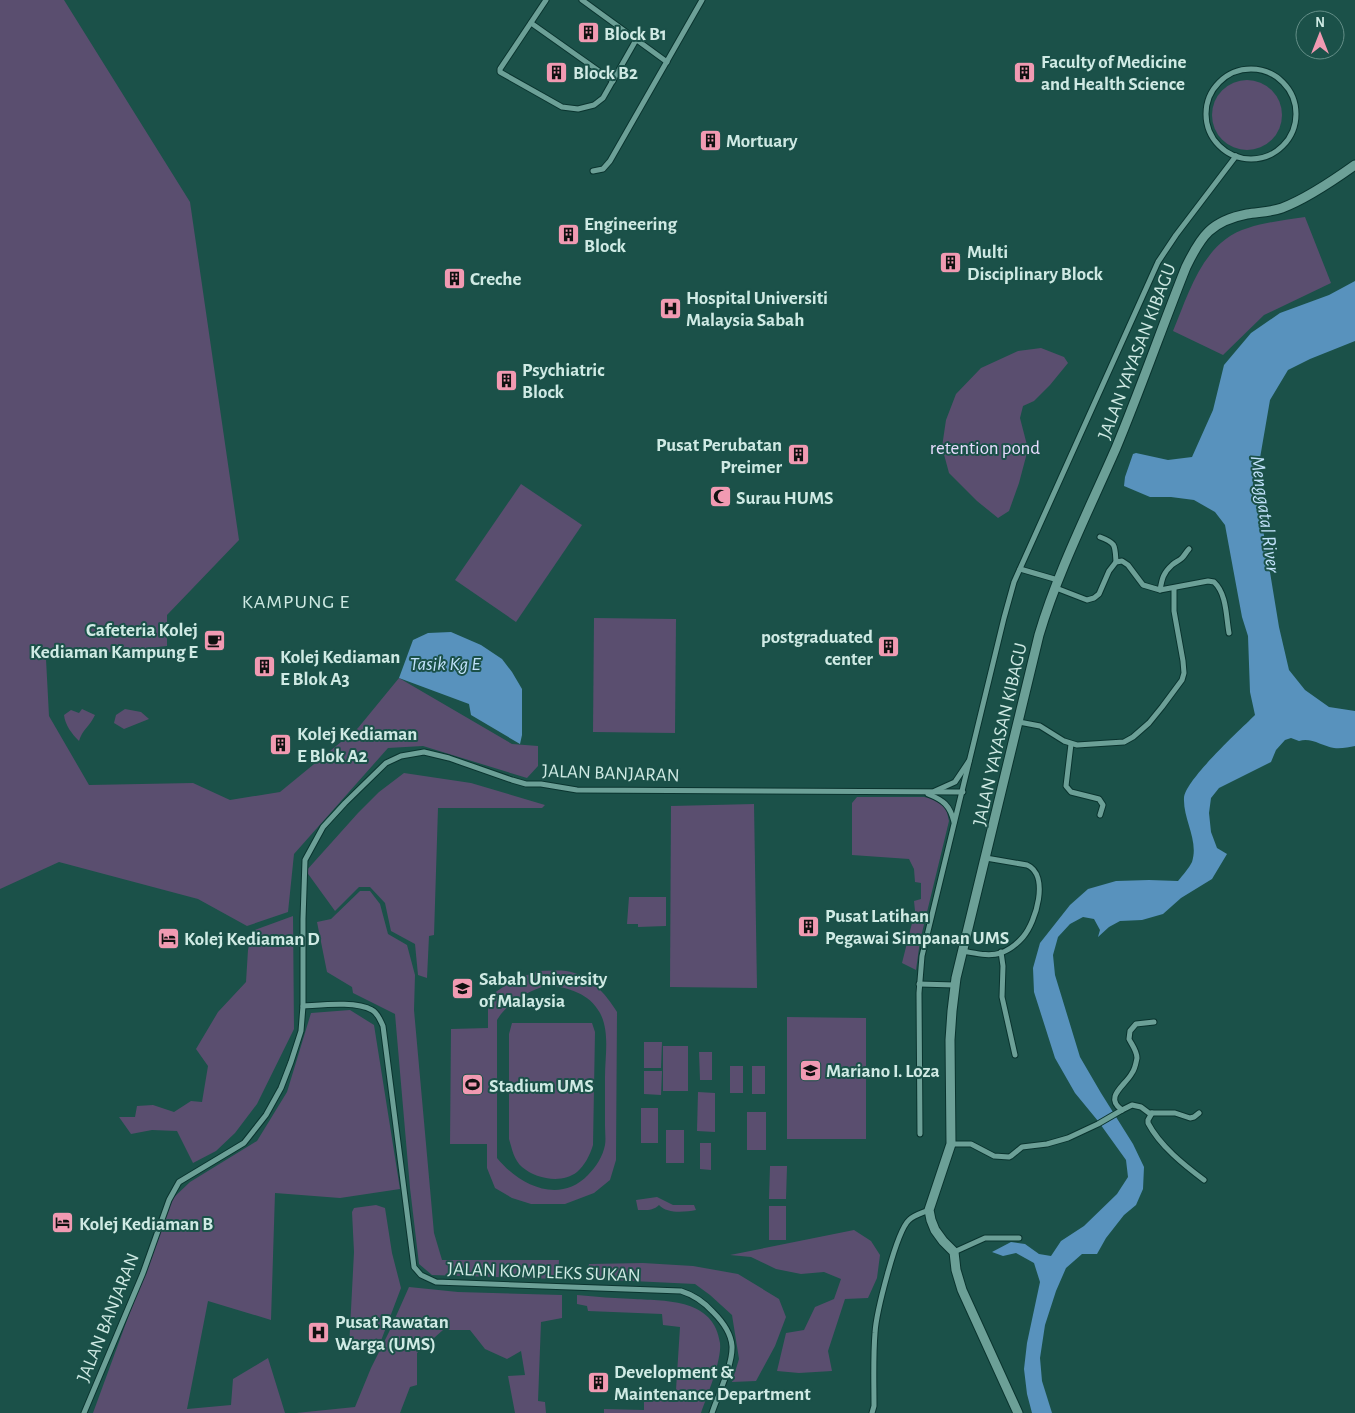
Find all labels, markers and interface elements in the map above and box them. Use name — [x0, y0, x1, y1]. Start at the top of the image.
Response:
north arrow — [1295, 10, 1345, 60]
text: N — [1315, 16, 1325, 30]
building icon: Block B1 — [576, 21, 600, 45]
place label: Block B1 — [604, 25, 667, 44]
place label: Faculty of Medicine and Health Science — [1041, 53, 1187, 94]
building icon: Block B2 — [545, 60, 569, 84]
building icon: Faculty of Medicine and Health Science — [1013, 60, 1037, 84]
place label: Block B2 — [573, 64, 638, 83]
building icon: Mortuary — [698, 128, 722, 152]
place label: Mortuary — [726, 132, 798, 151]
place label: Engineering Block — [584, 215, 678, 256]
building icon: Engineering Block — [556, 222, 580, 246]
place label: Multi Disciplinary Block — [967, 243, 1103, 284]
building icon: Multi Disciplinary Block — [939, 250, 963, 274]
street label: JALAN YAYASAN KIBAGU — [1095, 261, 1180, 442]
building icon: Creche — [442, 266, 466, 290]
place label: Creche — [470, 270, 521, 289]
place label: Hospital Universiti Malaysia Sabah — [686, 289, 828, 330]
hospital icon: Hospital Universiti Malaysia Sabah — [658, 296, 682, 320]
place label: Psychiatric Block — [522, 361, 605, 402]
building icon: Psychiatric Block — [494, 368, 518, 392]
place label: Pusat Perubatan Preimer — [656, 436, 782, 477]
park label: retention pond — [930, 439, 1040, 458]
building icon: Pusat Perubatan Preimer — [786, 443, 810, 467]
water label: Menggatal River — [1247, 454, 1283, 574]
mosque icon: Surau HUMS — [708, 485, 732, 509]
place label: Surau HUMS — [736, 489, 834, 508]
district label: KAMPUNG E — [242, 592, 350, 612]
place label: Cafeteria Kolej Kediaman Kampung E — [30, 621, 198, 662]
cafe icon: Cafeteria Kolej Kediaman Kampung E — [202, 628, 226, 652]
place label: postgraduated center — [761, 628, 873, 669]
building icon: postgraduated center — [877, 635, 901, 659]
street label: JALAN YAYASAN KIBAGU — [970, 641, 1031, 828]
place label: Kolej Kediaman E Blok A3 — [280, 648, 400, 689]
water label: Tasik Kg E — [409, 654, 481, 674]
building icon: Kolej Kediaman E Blok A3 — [252, 655, 276, 679]
place label: Kolej Kediaman E Blok A2 — [297, 725, 417, 766]
building icon: Kolej Kediaman E Blok A2 — [269, 732, 293, 756]
street label: JALAN BANJARAN — [542, 762, 680, 785]
place label: Pusat Latihan Pegawai Simpanan UMS — [825, 907, 1009, 948]
building icon: Pusat Latihan Pegawai Simpanan UMS — [797, 914, 821, 938]
hotel icon: Kolej Kediaman D — [156, 926, 180, 950]
place label: Kolej Kediaman D — [184, 930, 320, 949]
place label: Sabah University of Malaysia — [479, 970, 608, 1011]
school or university icon: Sabah University of Malaysia — [451, 977, 475, 1001]
school or university icon: Mariano I. Loza — [798, 1058, 822, 1082]
place label: Mariano I. Loza — [826, 1062, 940, 1081]
sports icon: Stadium UMS — [461, 1073, 485, 1097]
place label: Stadium UMS — [489, 1077, 594, 1096]
hotel icon: Kolej Kediaman B — [51, 1211, 75, 1235]
place label: Kolej Kediaman B — [79, 1215, 213, 1234]
street label: JALAN BANJARAN — [74, 1250, 143, 1385]
street label: JALAN KOMPLEKS SUKAN — [447, 1260, 641, 1285]
place label: Pusat Rawatan Warga (UMS) — [335, 1313, 449, 1354]
hospital icon: Pusat Rawatan Warga (UMS) — [307, 1320, 331, 1344]
place label: Development & Maintenance Department — [614, 1363, 811, 1404]
building icon: Development & Maintenance Department — [586, 1370, 610, 1394]

